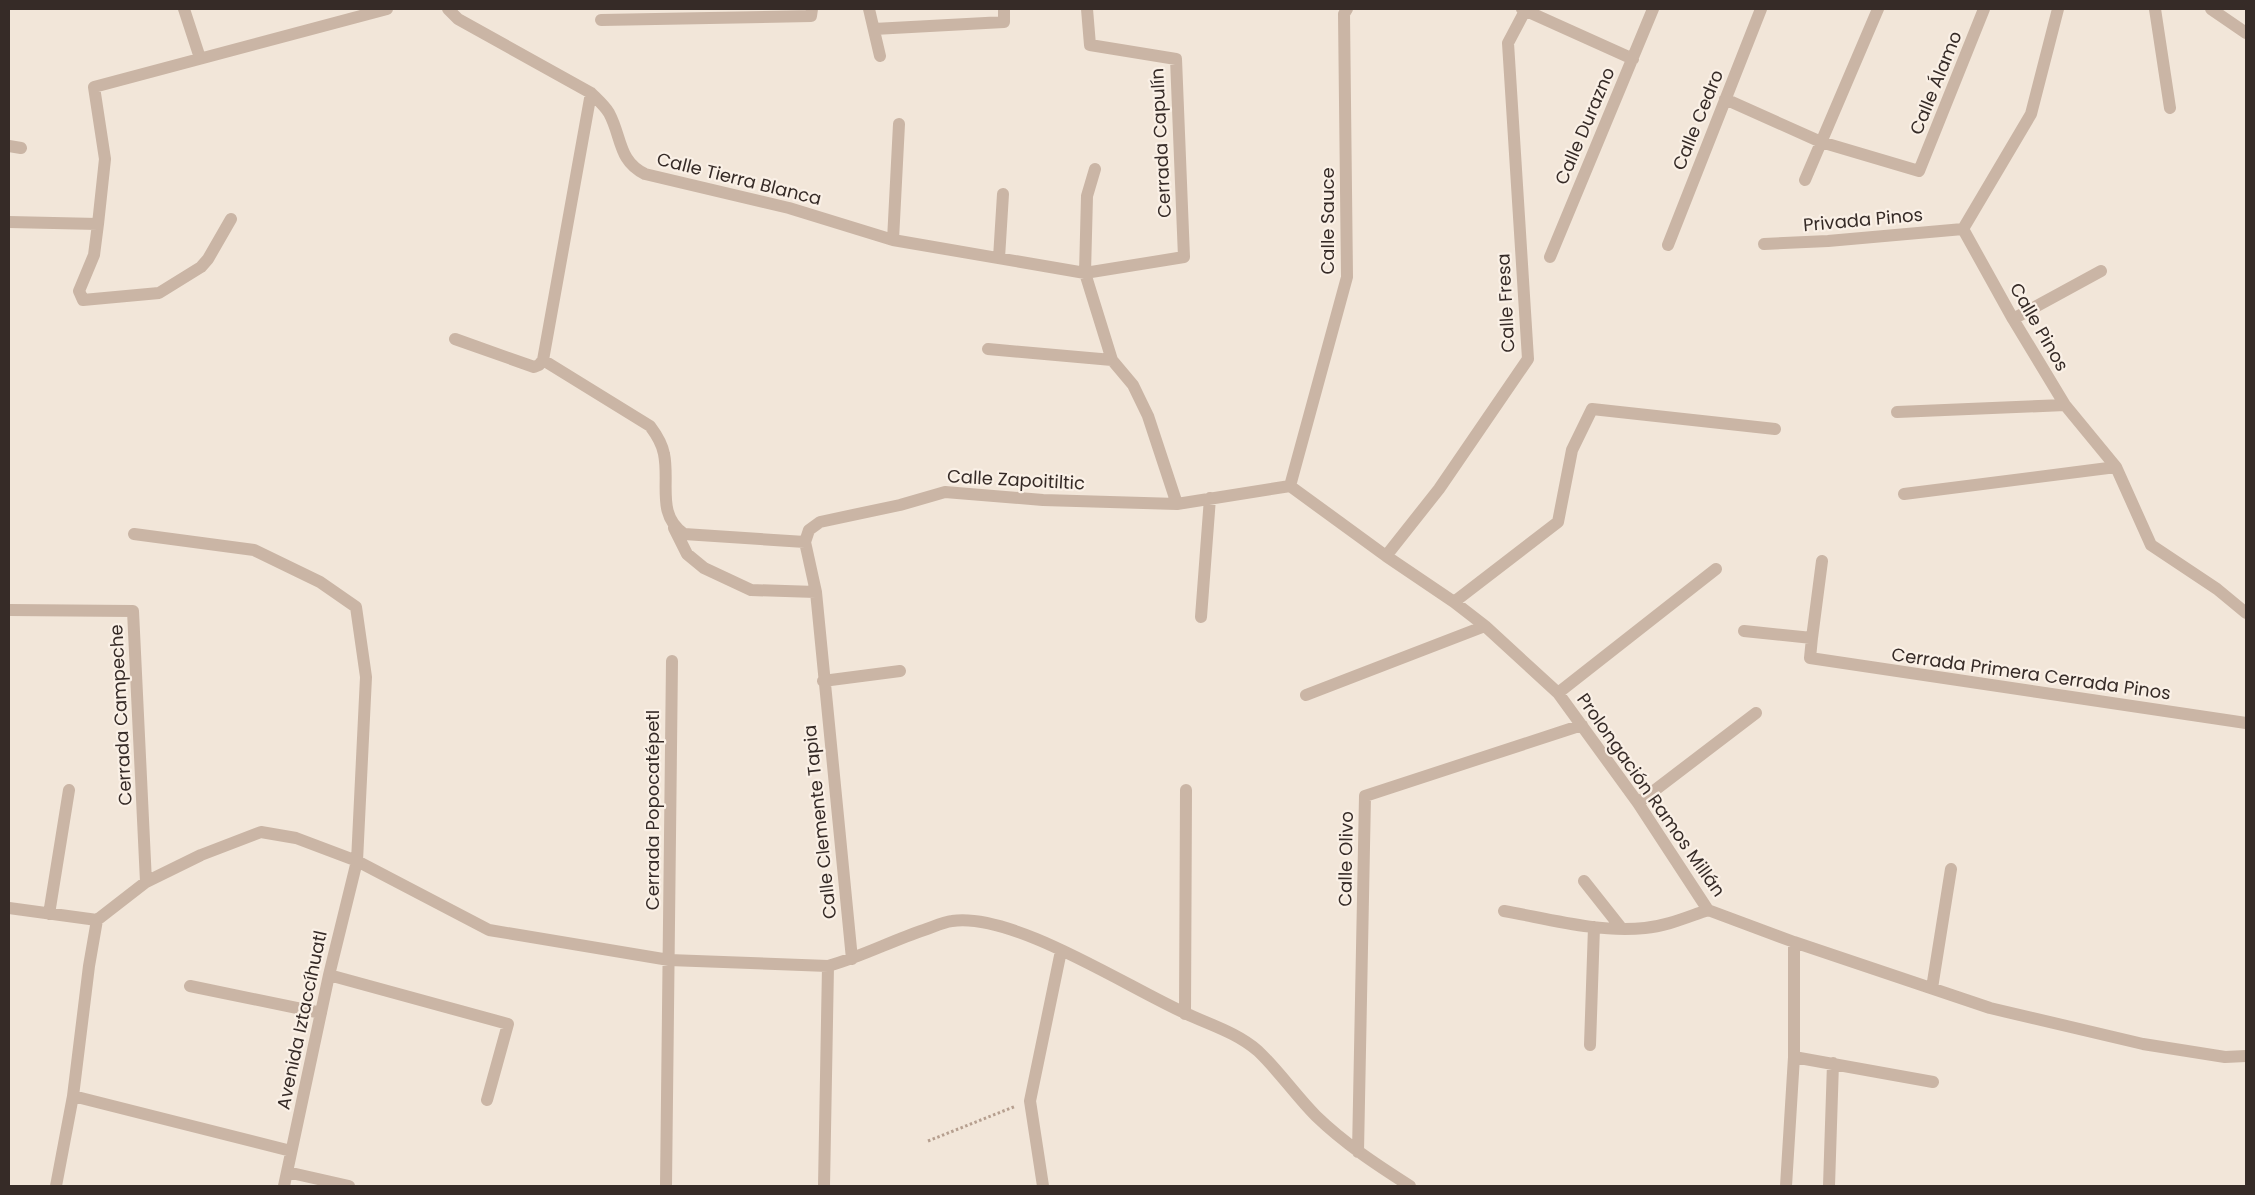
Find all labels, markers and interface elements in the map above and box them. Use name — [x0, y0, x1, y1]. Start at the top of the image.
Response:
street label: Calle Álamo — [1903, 27, 1968, 138]
street label: Calle Durazno — [1549, 63, 1621, 188]
street label: Calle Cedro — [1666, 66, 1729, 174]
street label: Cerrada Capulín — [1144, 68, 1177, 219]
street label: Calle Tierra Blanca — [654, 146, 824, 211]
street label: Calle Sauce — [1315, 167, 1340, 275]
street label: Privada Pinos — [1802, 202, 1924, 237]
street label: Calle Fresa — [1490, 253, 1521, 353]
street label: Calle Pinos — [2004, 278, 2075, 376]
street label: Calle Zapoitiltic — [946, 463, 1086, 496]
street label: Cerrada Campeche — [103, 624, 138, 806]
street label: Cerrada Primera Cerrada Pinos — [1890, 642, 2172, 705]
street label: Prolongación Ramos Millán — [1571, 688, 1731, 902]
street label: Cerrada Popocatépetl — [640, 710, 665, 910]
street label: Calle Clemente Tapia — [797, 724, 842, 920]
street label: Calle Olivo — [1332, 811, 1359, 907]
street label: Avenida Iztaccíhuatl — [270, 928, 333, 1112]

